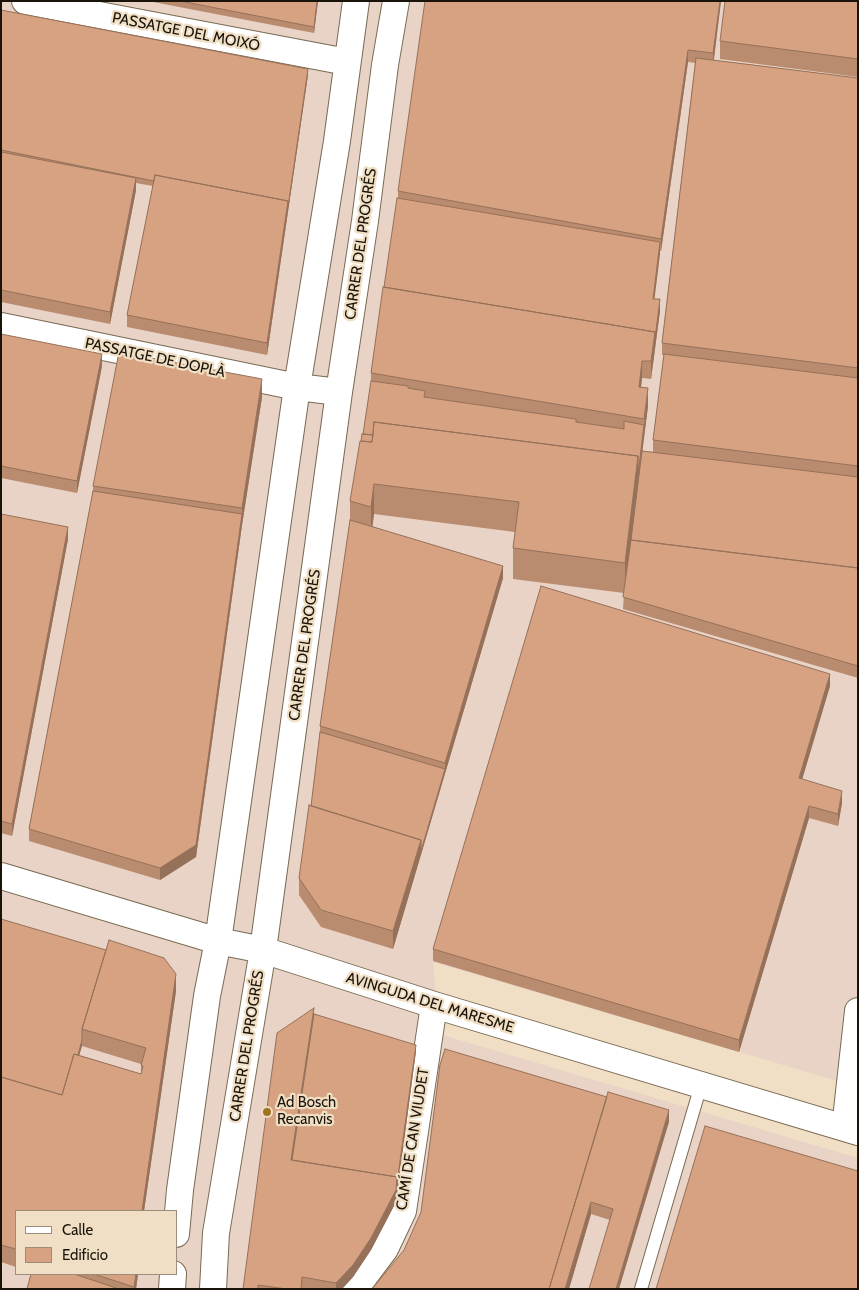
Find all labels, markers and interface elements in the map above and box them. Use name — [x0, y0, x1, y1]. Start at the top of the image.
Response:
street label: PASSATGE DEL MOIXÓ — [111, 9, 261, 55]
street label: CARRER DEL PROGRÉS — [341, 167, 381, 321]
street label: PASSATGE DE DOPLÀ — [83, 334, 227, 382]
street label: CARRER DEL PROGRÉS — [285, 568, 325, 722]
street label: CARRER DEL PROGRÉS — [226, 969, 268, 1123]
street label: AVINGUDA DEL MARESME — [344, 969, 516, 1037]
street label: CAMÍ DE CAN VIUDET — [393, 1067, 433, 1211]
place label: Ad Bosch Recanvis — [277, 1094, 336, 1129]
marker: Ad Bosch Recanvis — [261, 1106, 273, 1118]
legend — [15, 1210, 178, 1275]
text: Calle — [62, 1221, 93, 1239]
text: Edificio — [62, 1246, 108, 1264]

